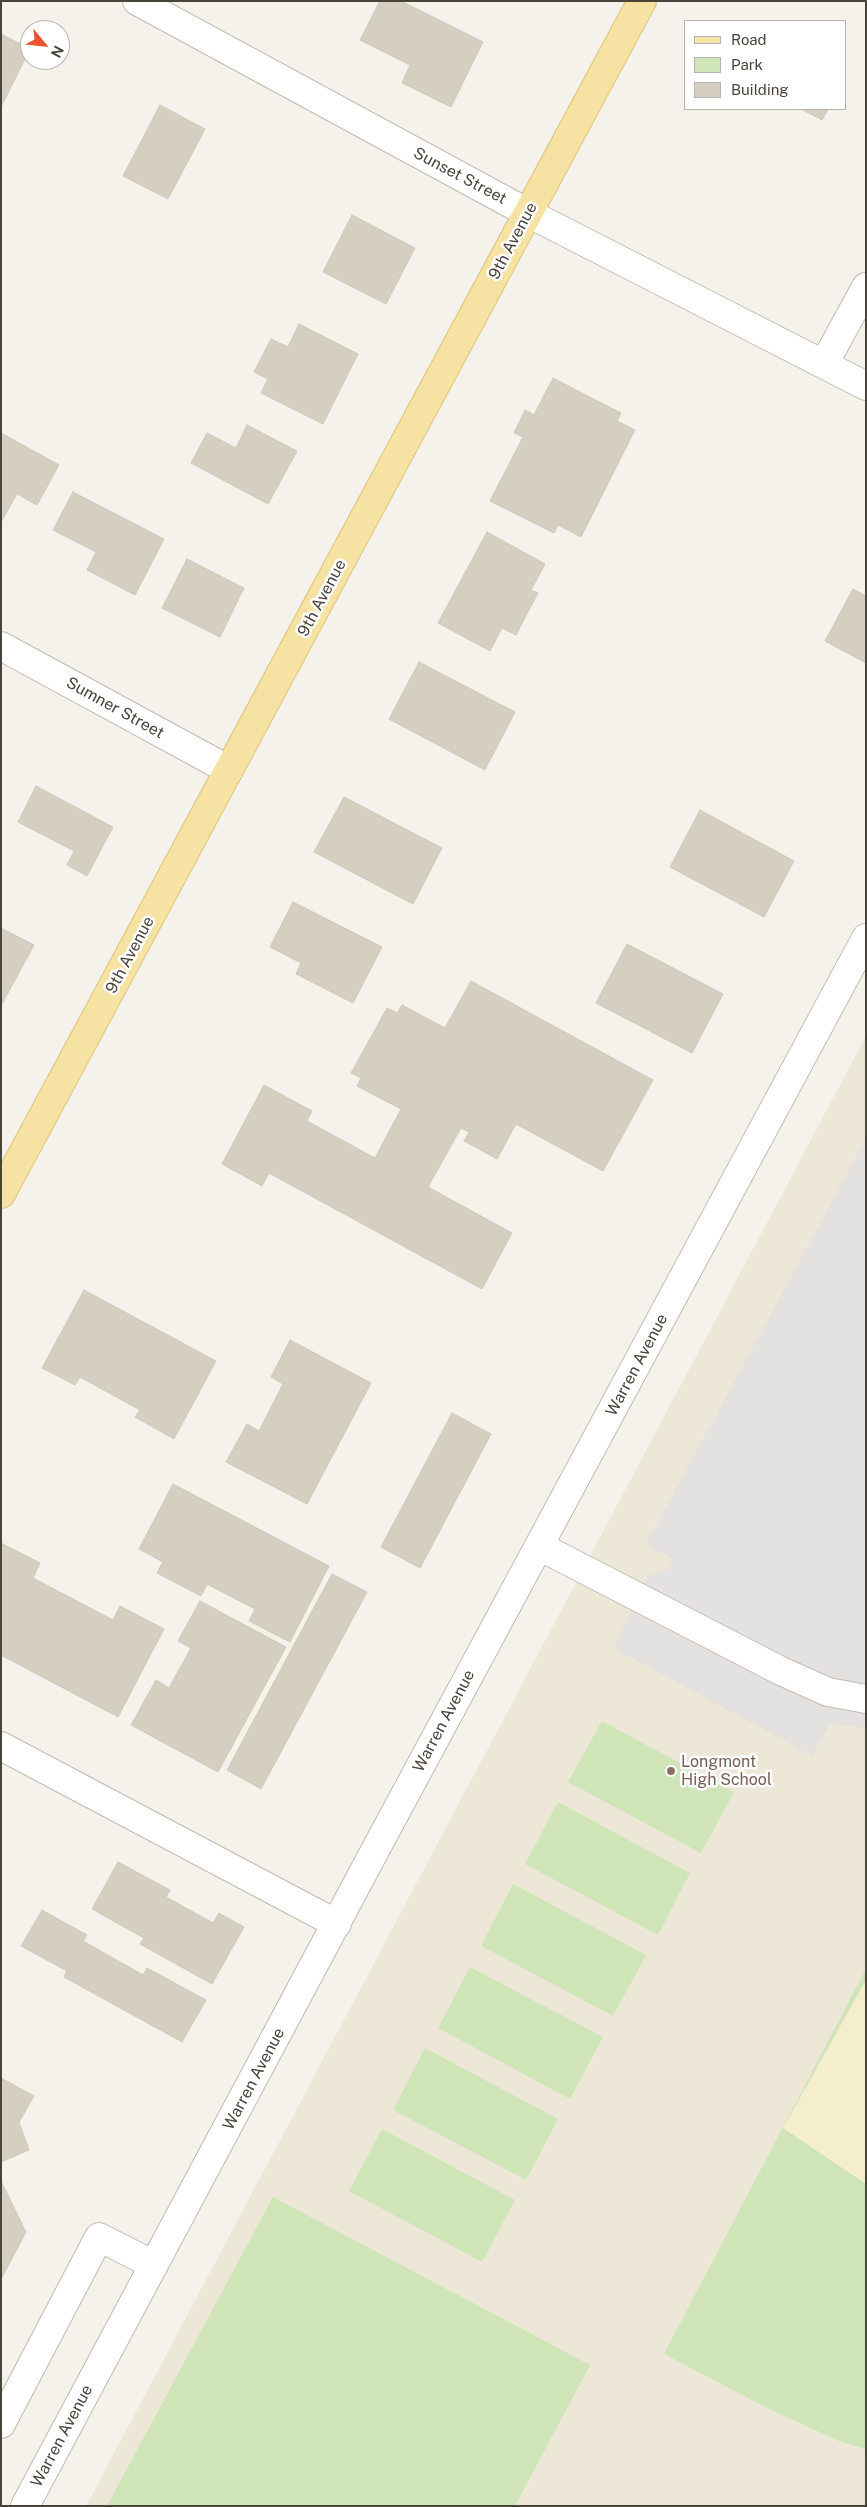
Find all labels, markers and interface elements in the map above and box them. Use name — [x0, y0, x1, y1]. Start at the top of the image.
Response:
north arrow — [20, 20, 70, 70]
legend — [684, 20, 847, 110]
text: Road — [731, 31, 767, 48]
text: N — [48, 43, 67, 60]
text: Park — [731, 56, 763, 73]
text: Building — [731, 81, 789, 98]
street label: Sunset Street — [410, 143, 510, 209]
street label: 9th Avenue — [485, 199, 541, 283]
street label: 9th Avenue — [294, 556, 350, 640]
street label: Sumner Street — [63, 673, 167, 743]
street label: 9th Avenue — [102, 913, 158, 997]
street label: Warren Avenue — [602, 1311, 672, 1419]
street label: Warren Avenue — [409, 1667, 479, 1775]
place label: Longmont High School — [681, 1752, 772, 1790]
marker: Longmont High School — [665, 1765, 677, 1777]
street label: Warren Avenue — [219, 2025, 289, 2133]
street label: Warren Avenue — [27, 2382, 97, 2490]

